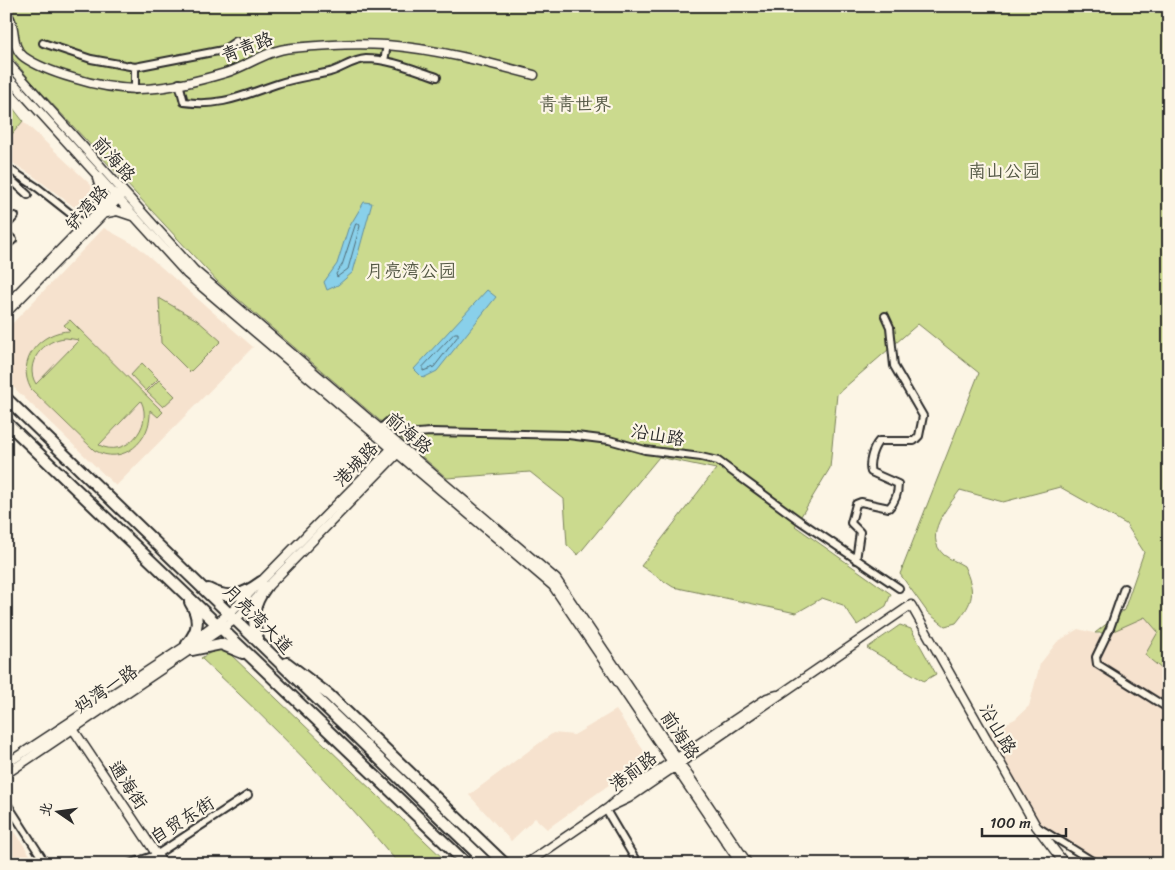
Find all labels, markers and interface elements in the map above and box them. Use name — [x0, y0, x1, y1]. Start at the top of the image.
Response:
street label: 青青路 — [216, 22, 278, 72]
park label: 青青世界 — [539, 88, 611, 120]
street label: 前海路 — [84, 128, 144, 190]
park label: 南山公园 — [968, 155, 1040, 187]
street label: 铲湾路 — [57, 177, 117, 239]
park label: 月亮湾公园 — [366, 255, 456, 287]
street label: 前海路 — [378, 403, 440, 463]
street label: 沿山路 — [629, 415, 687, 455]
street label: 港城路 — [326, 433, 386, 495]
street label: 月亮湾大道 — [215, 576, 301, 662]
street label: 妈湾一路 — [67, 656, 145, 722]
street label: 沿山路 — [971, 698, 1025, 760]
street label: 前海路 — [652, 704, 708, 766]
street label: 港前路 — [602, 742, 664, 800]
street label: 通海街 — [100, 754, 156, 816]
street label: 自贸东街 — [143, 787, 221, 853]
north arrow — [32, 788, 82, 838]
text: 北 — [32, 800, 60, 819]
scale bar — [982, 805, 1066, 837]
text: 100 m — [990, 810, 1031, 836]

